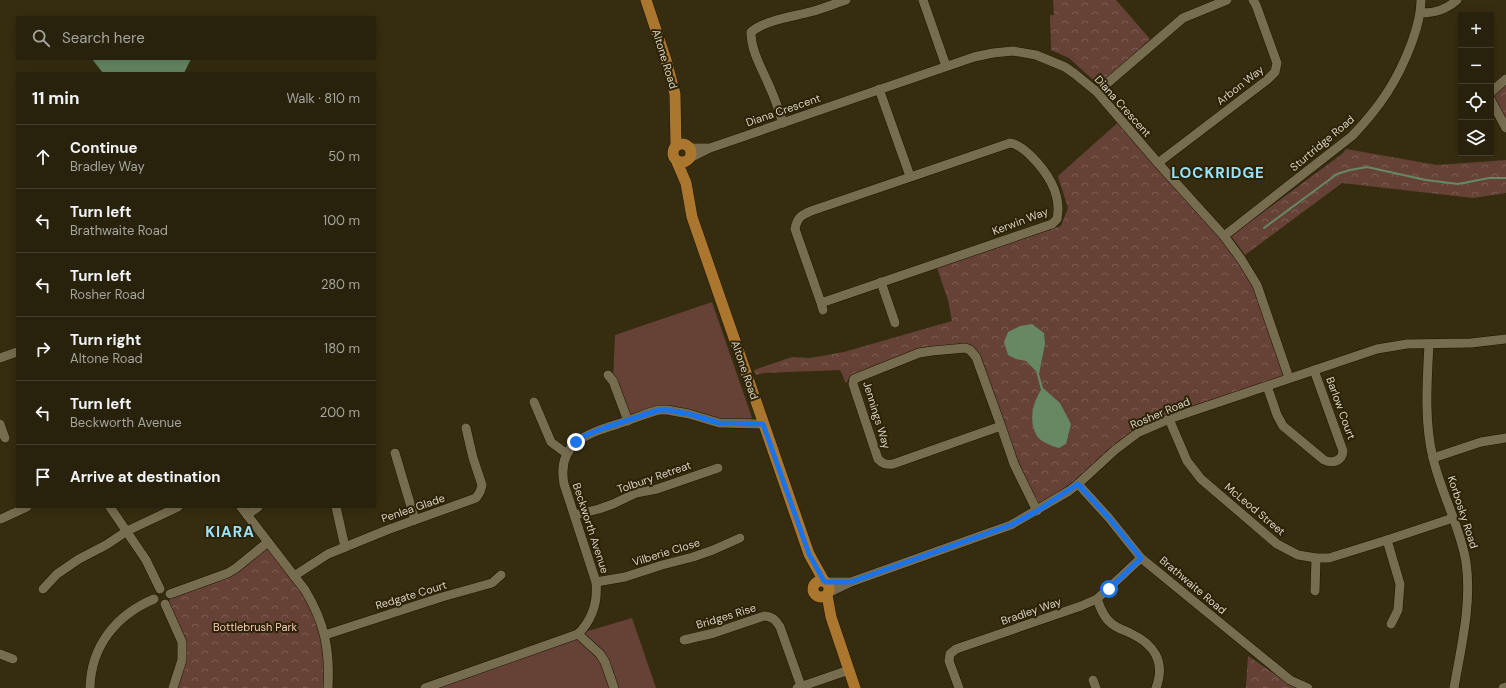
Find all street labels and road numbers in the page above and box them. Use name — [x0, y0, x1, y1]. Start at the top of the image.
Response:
street label: Altone Road — [649, 28, 681, 91]
street label: Arbon Way — [1214, 62, 1266, 108]
street label: Diana Crescent — [1092, 72, 1154, 140]
street label: Diana Crescent — [744, 91, 822, 129]
street label: Sturtridge Road — [1287, 112, 1357, 174]
street label: Kerwin Way — [990, 204, 1050, 238]
street label: Altone Road — [728, 339, 762, 401]
street label: Barlow Court — [1323, 375, 1359, 441]
street label: Jennings Way — [860, 379, 894, 451]
street label: Rosher Road — [1128, 394, 1192, 432]
street label: Tolbury Retreat — [615, 458, 693, 496]
street label: Korbosky Road — [1445, 474, 1481, 550]
street label: McLeod Street — [1222, 480, 1288, 538]
street label: Beckworth Avenue — [570, 481, 612, 575]
street label: Penlea Glade — [379, 491, 447, 525]
street label: Vilberie Close — [630, 535, 702, 569]
street label: Brathwaite Road — [1157, 553, 1229, 617]
street label: Redgate Court — [374, 578, 448, 612]
street label: Bradley Way — [999, 594, 1063, 628]
street label: Bridges Rise — [694, 600, 758, 632]

